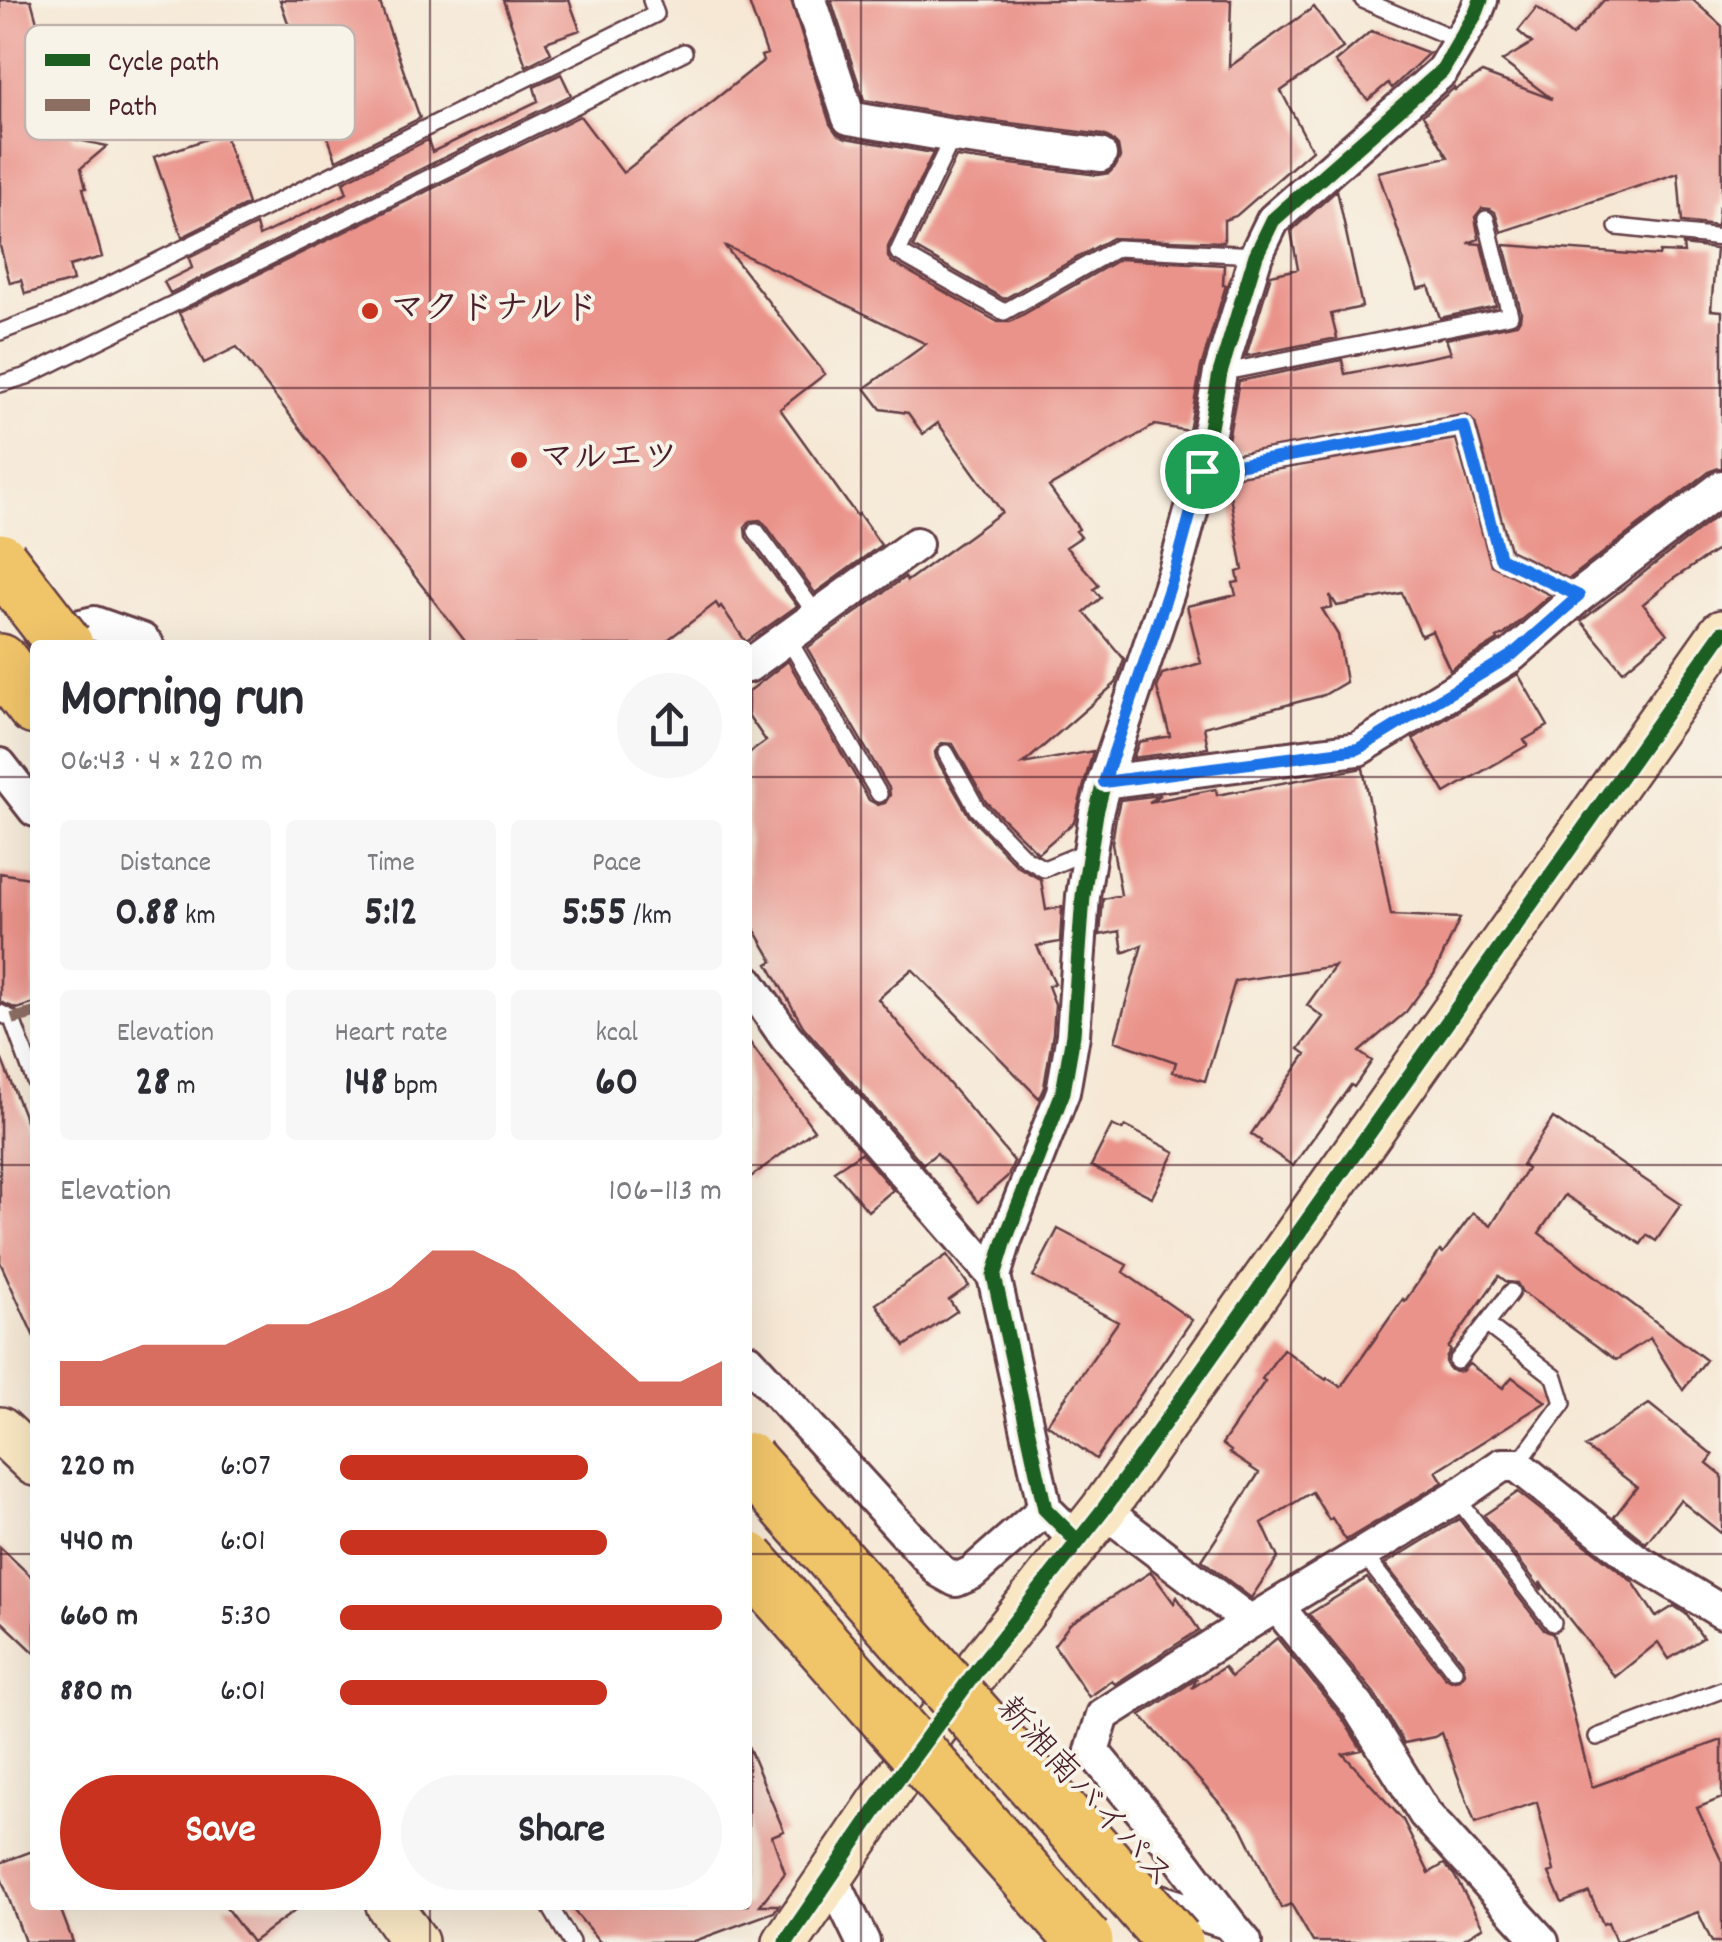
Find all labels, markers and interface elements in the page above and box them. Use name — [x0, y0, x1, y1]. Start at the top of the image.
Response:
legend — [25, 25, 355, 140]
text: Cycle path — [108, 45, 219, 85]
text: Path — [108, 90, 157, 130]
place label: マクドナルド — [390, 286, 599, 336]
marker: マクドナルド — [359, 300, 381, 322]
pin — [1160, 429, 1245, 514]
place label: マルエツ — [539, 435, 678, 485]
icon: arrive — [1175, 444, 1230, 499]
marker: マルエツ — [508, 449, 530, 471]
text: Morning run — [60, 663, 304, 742]
button: share — [617, 673, 722, 778]
text: 06:43 · 4 × 220 m — [60, 740, 263, 786]
text: Distance — [120, 845, 211, 885]
text: Time — [367, 845, 415, 885]
text: Pace — [592, 845, 641, 885]
text: 0.88 — [115, 885, 179, 945]
text: 5:12 — [364, 885, 418, 945]
text: 5:55 — [561, 885, 627, 945]
text: km — [179, 898, 216, 938]
text: /km — [627, 898, 672, 938]
text: Elevation — [117, 1015, 214, 1055]
text: Heart rate — [334, 1015, 448, 1055]
text: kcal — [595, 1015, 638, 1055]
text: 28 — [135, 1055, 170, 1115]
text: 148 — [344, 1055, 387, 1115]
text: 60 — [595, 1055, 638, 1115]
text: m — [170, 1068, 196, 1108]
text: bpm — [387, 1068, 438, 1108]
text: Elevation — [60, 1170, 171, 1216]
text: 106–113 m — [608, 1170, 722, 1216]
text: 220 m — [60, 1445, 135, 1491]
text: 6:07 — [220, 1445, 271, 1491]
text: 440 m — [60, 1520, 133, 1566]
text: 6:01 — [220, 1520, 265, 1566]
text: 660 m — [60, 1595, 138, 1641]
text: 5:30 — [220, 1595, 272, 1641]
text: 880 m — [60, 1670, 132, 1716]
text: 6:01 — [220, 1670, 265, 1716]
street label: 新湘南バイパス — [983, 1686, 1183, 1902]
button: Save — [60, 1775, 381, 1890]
button: Share — [401, 1775, 722, 1890]

